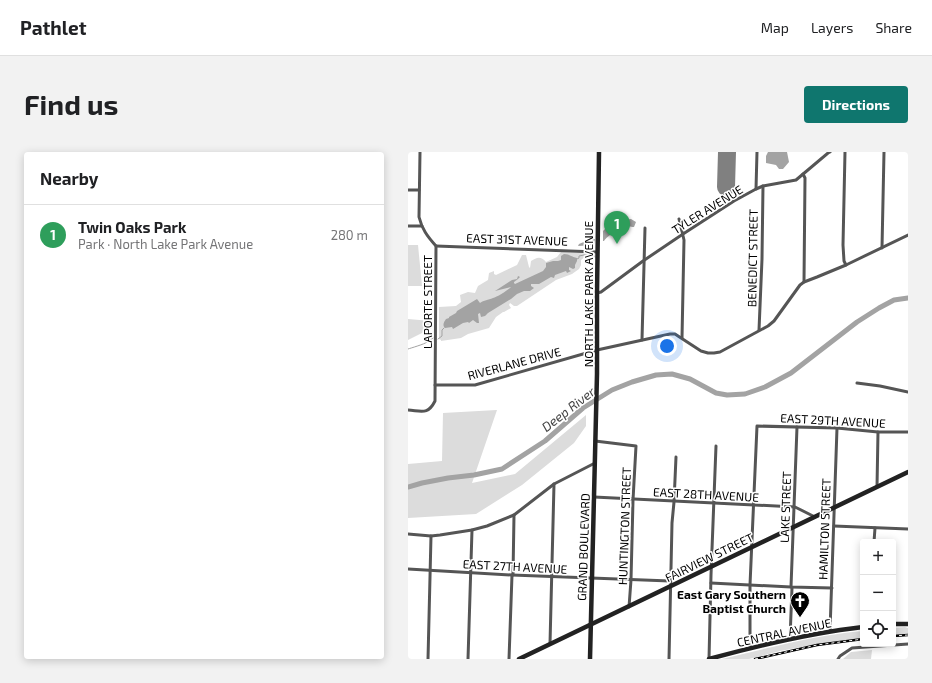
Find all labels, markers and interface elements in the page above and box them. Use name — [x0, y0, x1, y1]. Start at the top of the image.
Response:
text: Pathlet — [20, 16, 86, 39]
text: Map — [761, 19, 789, 36]
text: Layers — [811, 19, 853, 36]
text: Share — [875, 19, 912, 36]
button: Directions — [804, 86, 908, 123]
text: Find us — [24, 87, 118, 121]
text: Nearby — [40, 168, 98, 188]
street label: TYLER AVENUE — [669, 182, 745, 236]
street label: BENEDICT STREET — [744, 209, 760, 307]
pin: 1 — [604, 211, 630, 244]
text: Twin Oaks Park — [78, 218, 186, 236]
street label: NORTH LAKE PARK AVENUE — [581, 220, 595, 367]
text: 1 — [50, 227, 56, 243]
text: 280 m — [331, 227, 368, 243]
street label: EAST 31ST AVENUE — [466, 230, 568, 248]
text: Park · North Lake Park Avenue — [78, 236, 253, 252]
street label: LAPORTE STREET — [420, 255, 434, 349]
your location — [657, 336, 677, 356]
street label: RIVERLANE DRIVE — [466, 344, 562, 382]
water label: Deep River — [538, 383, 598, 435]
street label: EAST 29TH AVENUE — [780, 410, 886, 430]
street label: HUNTINGTON STREET — [615, 467, 633, 585]
street label: LAKE STREET — [777, 471, 793, 543]
street label: HAMILTON STREET — [815, 478, 833, 580]
street label: EAST 28TH AVENUE — [653, 484, 760, 504]
street label: GRAND BOULEVARD — [574, 493, 592, 601]
street label: FAIRVIEW STREET — [663, 530, 755, 584]
map controls — [860, 539, 896, 647]
button: + — [860, 539, 896, 575]
street label: EAST 27TH AVENUE — [462, 556, 568, 576]
button: − — [860, 575, 896, 611]
place label: East Gary Southern Baptist Church — [677, 587, 786, 615]
church icon: East Gary Southern Baptist Church — [789, 590, 811, 618]
button: locate — [860, 611, 896, 647]
street label: CENTRAL AVENUE — [735, 615, 833, 649]

